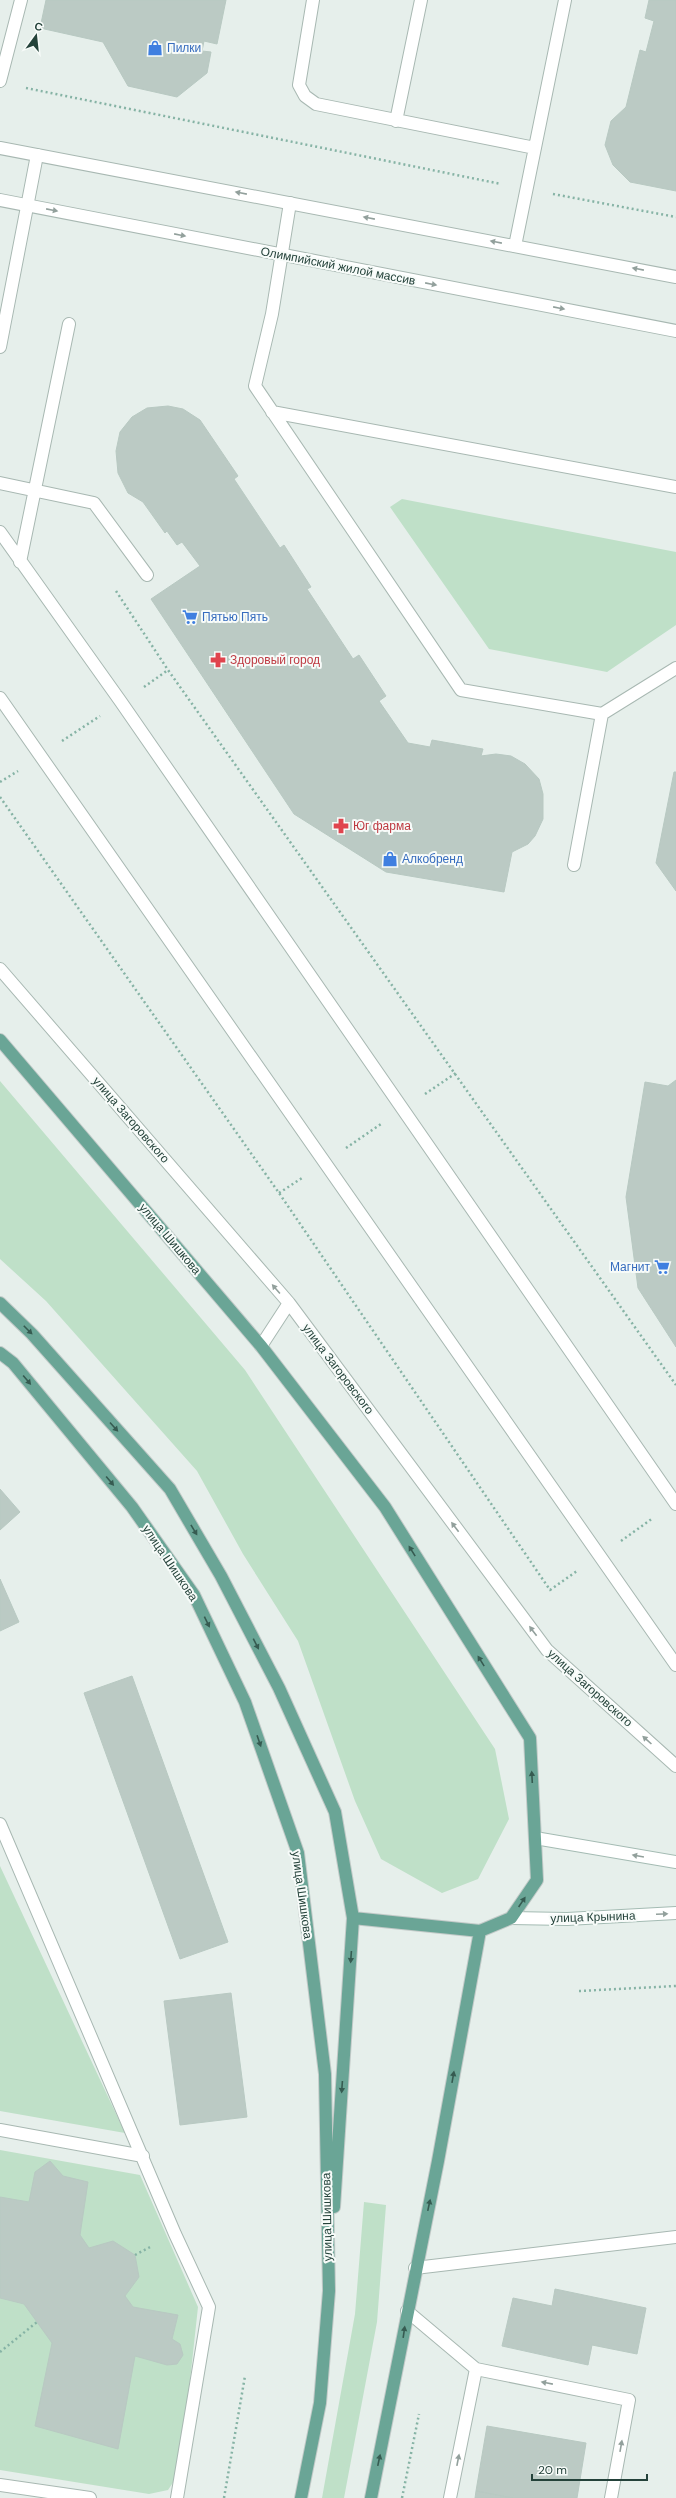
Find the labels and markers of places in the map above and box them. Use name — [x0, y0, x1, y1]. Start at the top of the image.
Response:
shop icon: Пилки — [146, 39, 164, 57]
place label: Пилки — [167, 40, 201, 56]
supermarket icon: Пятью Пять — [181, 608, 199, 626]
place label: Пятью Пять — [202, 609, 268, 625]
pharmacy icon: Здоровый город — [209, 651, 227, 669]
place label: Здоровый город — [230, 652, 320, 668]
pharmacy icon: Юг фарма — [332, 817, 350, 835]
place label: Юг фарма — [353, 818, 411, 834]
shop icon: Алкобренд — [381, 850, 399, 868]
place label: Алкобренд — [402, 851, 463, 867]
supermarket icon: Магнит — [653, 1258, 671, 1276]
place label: Магнит — [610, 1259, 650, 1275]

